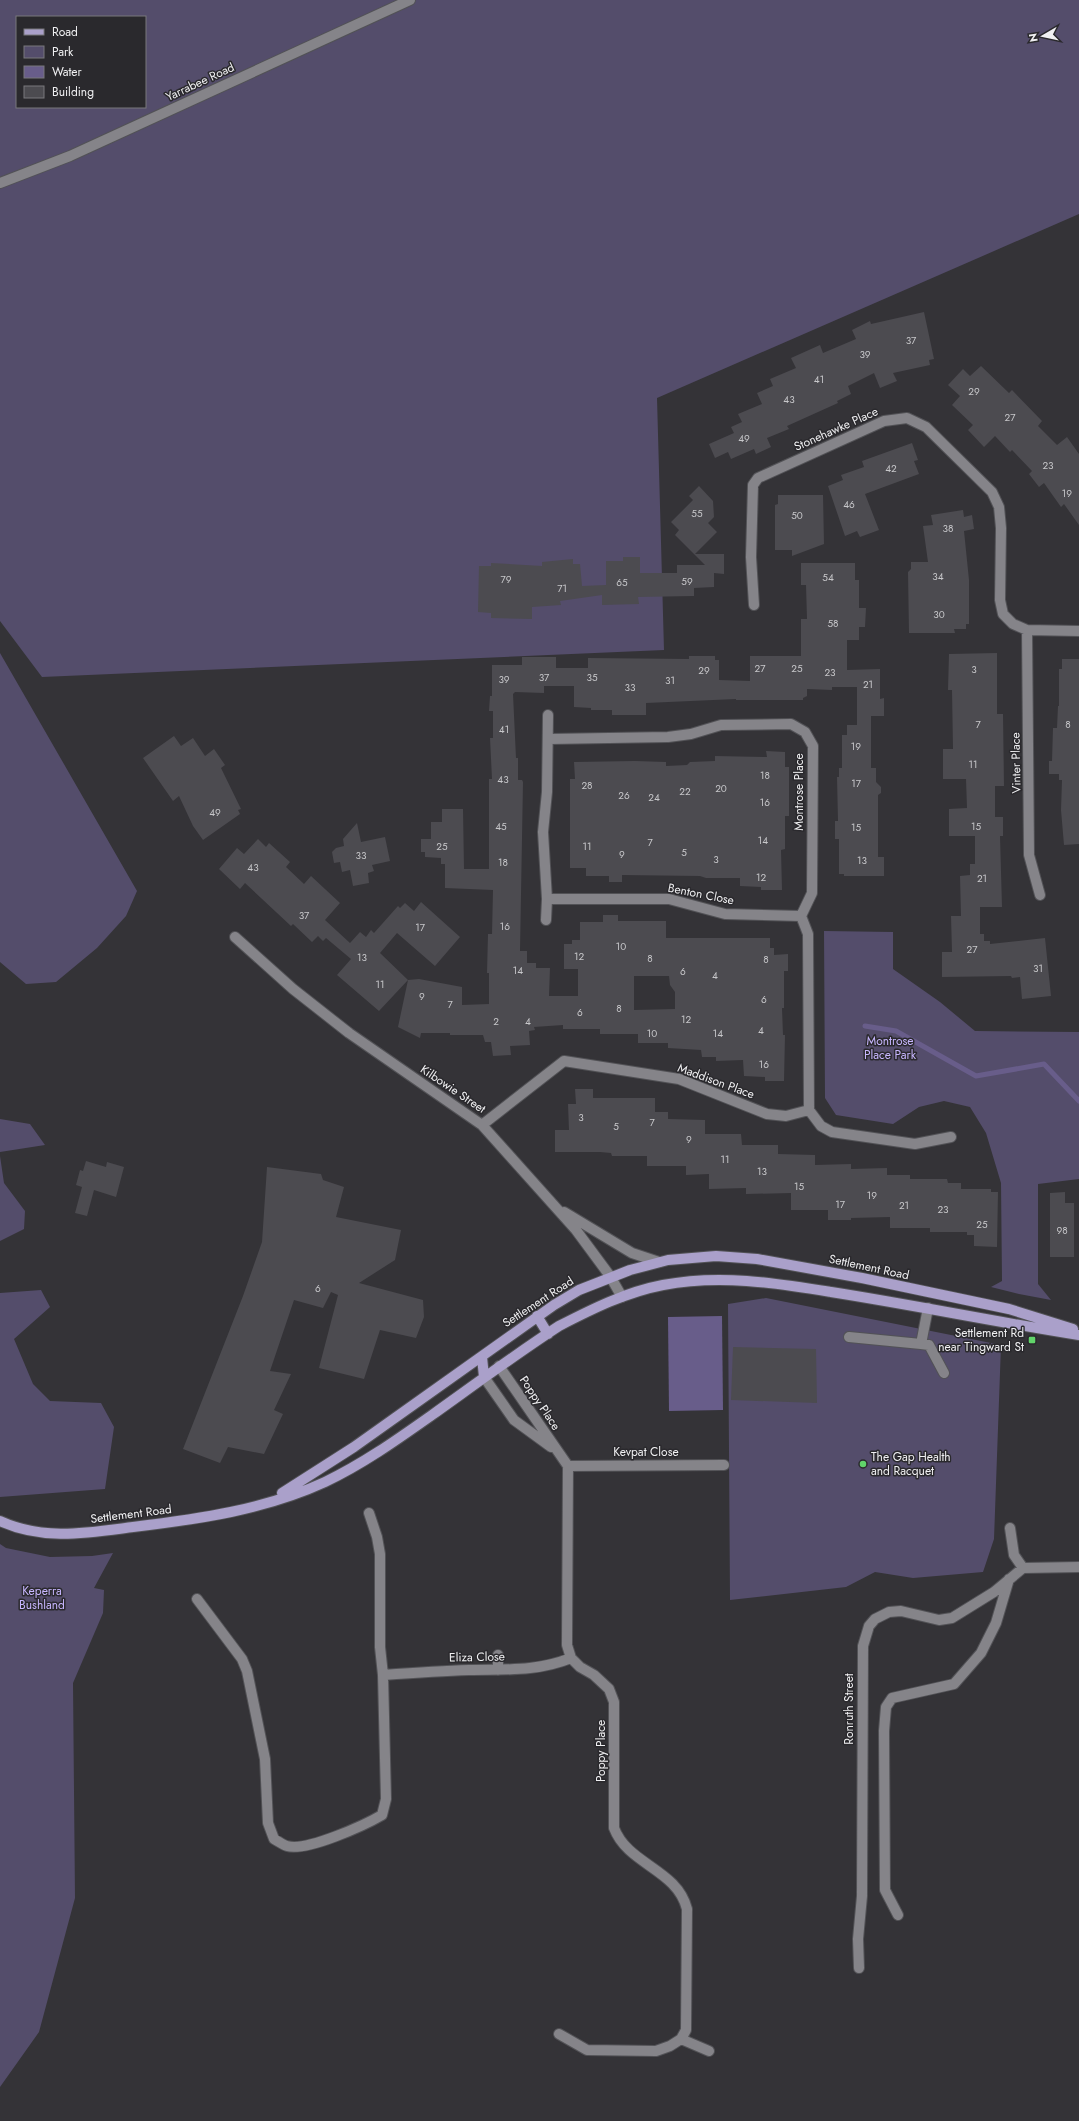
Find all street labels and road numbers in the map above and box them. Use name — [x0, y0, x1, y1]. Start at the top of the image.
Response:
street label: Yarrabee Road — [163, 58, 237, 106]
street label: Stonehawke Place — [791, 402, 881, 456]
street label: Vinter Place — [1006, 732, 1026, 794]
street label: Montrose Place — [790, 753, 808, 831]
street label: Benton Close — [666, 879, 736, 909]
street label: Maddison Place — [675, 1059, 757, 1103]
street label: Kilbowie Street — [417, 1060, 489, 1118]
street label: Settlement Road — [827, 1250, 911, 1284]
street label: Settlement Road — [499, 1272, 577, 1332]
street label: Poppy Place — [515, 1372, 565, 1434]
street label: Kevpat Close — [613, 1443, 679, 1461]
street label: Settlement Road — [89, 1500, 173, 1528]
street label: Eliza Close — [449, 1648, 505, 1666]
street label: Ronruth Street — [840, 1673, 858, 1745]
street label: Poppy Place — [592, 1720, 610, 1782]

